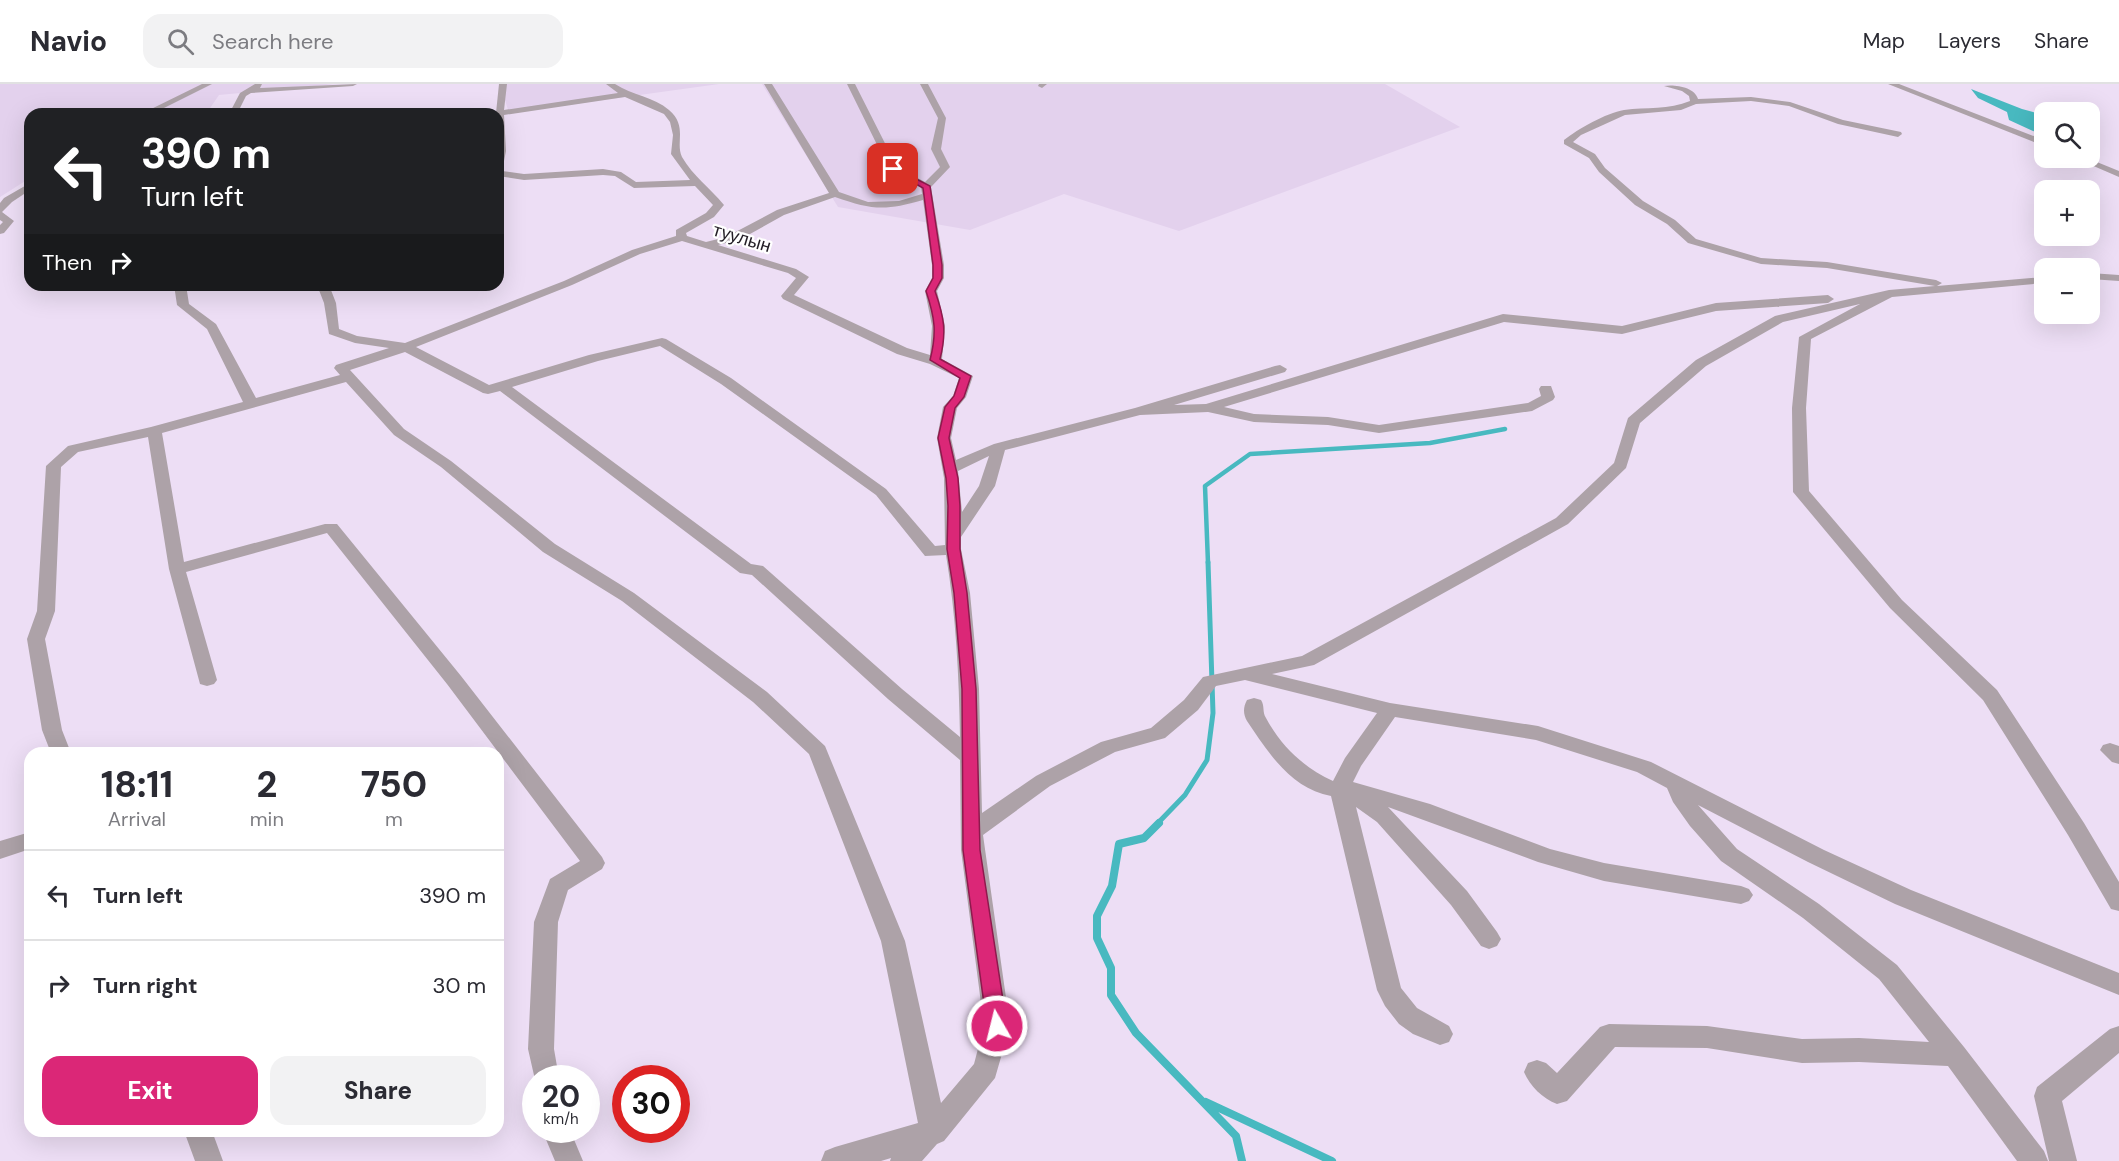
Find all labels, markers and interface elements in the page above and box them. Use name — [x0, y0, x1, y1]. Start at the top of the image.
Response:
search box — [143, 14, 563, 68]
text: Navio — [30, 23, 107, 60]
icon: search — [164, 25, 197, 58]
text: Search here — [212, 27, 333, 56]
text: Map — [1863, 27, 1905, 55]
text: Layers — [1938, 27, 2001, 55]
text: Share — [2034, 27, 2089, 55]
map controls — [2034, 102, 2100, 324]
button: search — [2034, 102, 2100, 168]
text: 390 m — [141, 126, 271, 181]
icon: left — [42, 132, 120, 210]
pin — [867, 143, 918, 194]
icon: arrive — [876, 152, 909, 185]
text: Turn left — [141, 179, 244, 214]
button: + — [2034, 180, 2100, 246]
street label: туулын — [710, 218, 774, 258]
icon: right — [104, 246, 137, 279]
text: Then — [42, 248, 92, 277]
button: − — [2034, 258, 2100, 324]
text: 18:11 — [101, 761, 173, 808]
text: 2 — [256, 761, 277, 808]
text: 750 — [361, 761, 427, 808]
text: Arrival — [108, 806, 166, 832]
text: min — [250, 806, 284, 832]
text: m — [385, 806, 403, 832]
icon: left — [42, 879, 75, 912]
text: Turn left — [93, 881, 183, 910]
text: 390 m — [419, 881, 486, 910]
icon: right — [42, 969, 75, 1002]
text: Turn right — [93, 971, 198, 1000]
text: 30 m — [432, 971, 486, 1000]
position arrow — [965, 994, 1029, 1058]
button: Exit — [42, 1056, 258, 1125]
button: Share — [270, 1056, 486, 1125]
speed limit sign: 30 — [612, 1065, 690, 1143]
text: 20 — [542, 1077, 580, 1116]
text: km/h — [543, 1109, 579, 1129]

